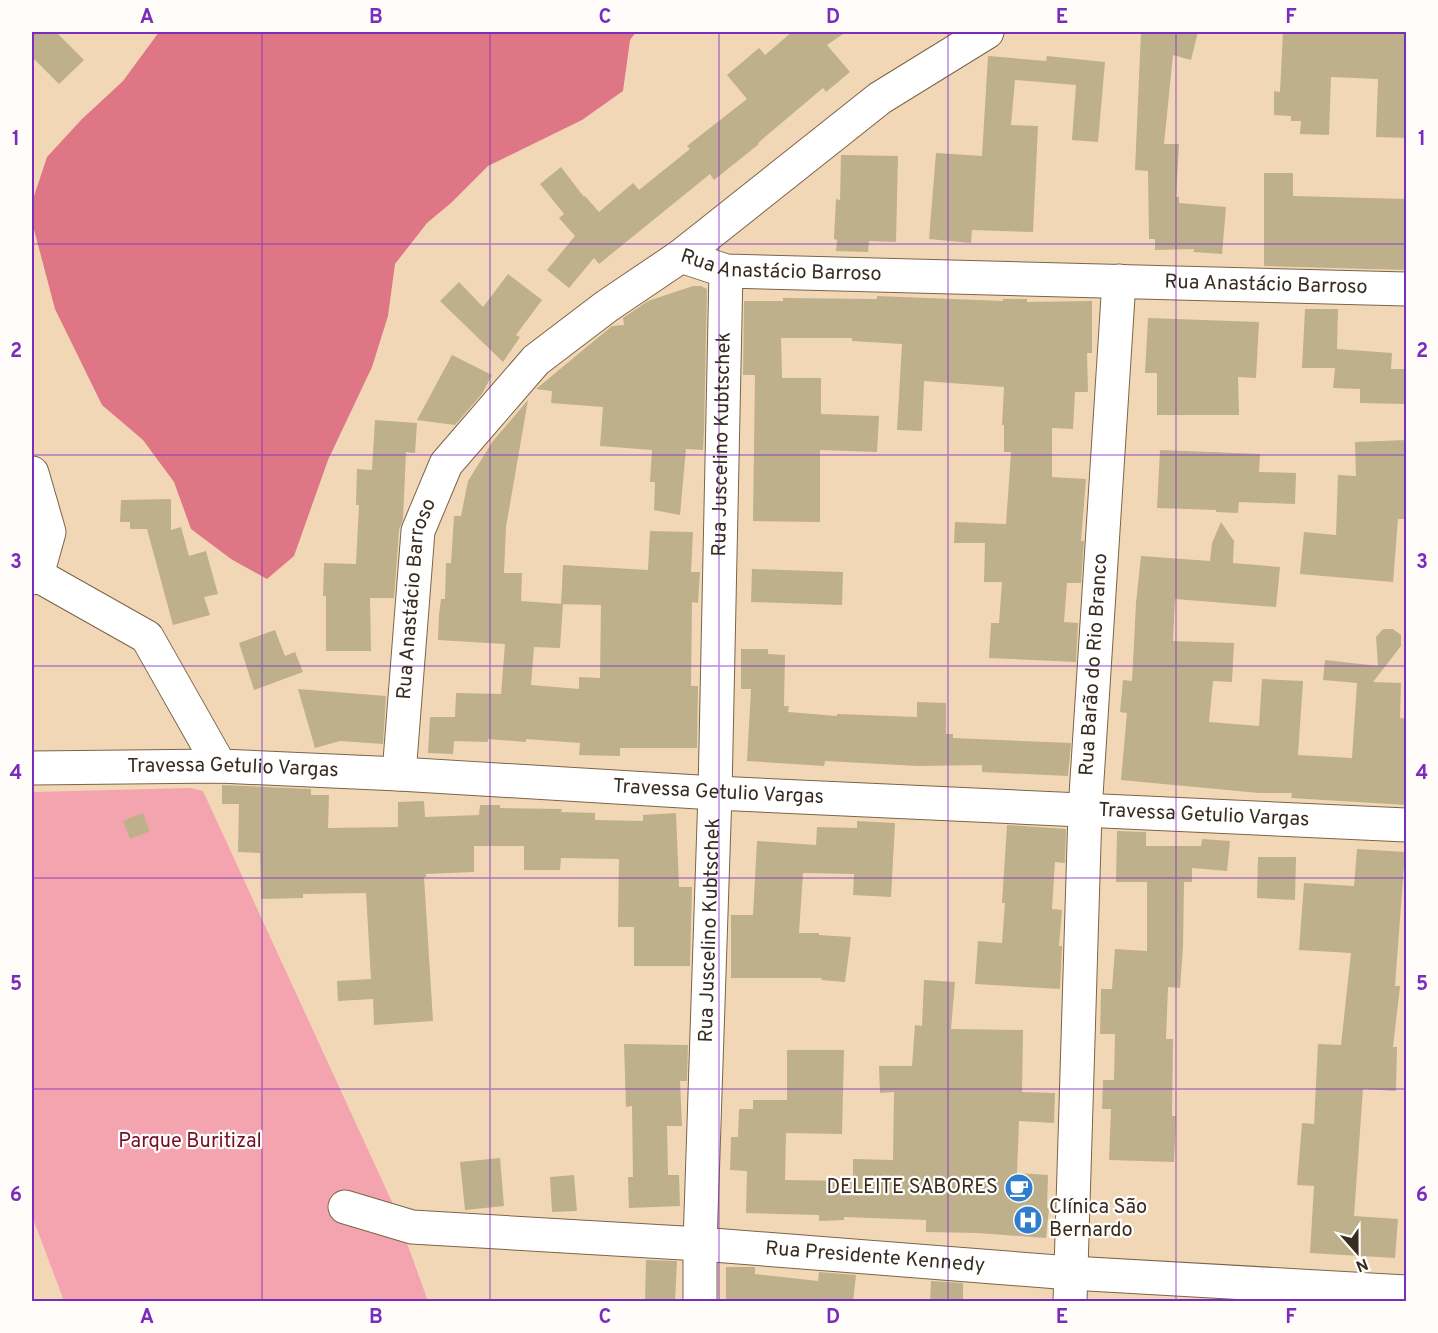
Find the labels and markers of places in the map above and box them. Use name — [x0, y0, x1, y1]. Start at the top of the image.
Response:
cafe icon: DELEITE SABORES — [1003, 1172, 1035, 1204]
place label: DELEITE SABORES — [827, 1175, 998, 1201]
place label: Clínica São Bernardo — [1049, 1195, 1147, 1244]
hospital icon: Clínica São Bernardo — [1012, 1204, 1044, 1236]

